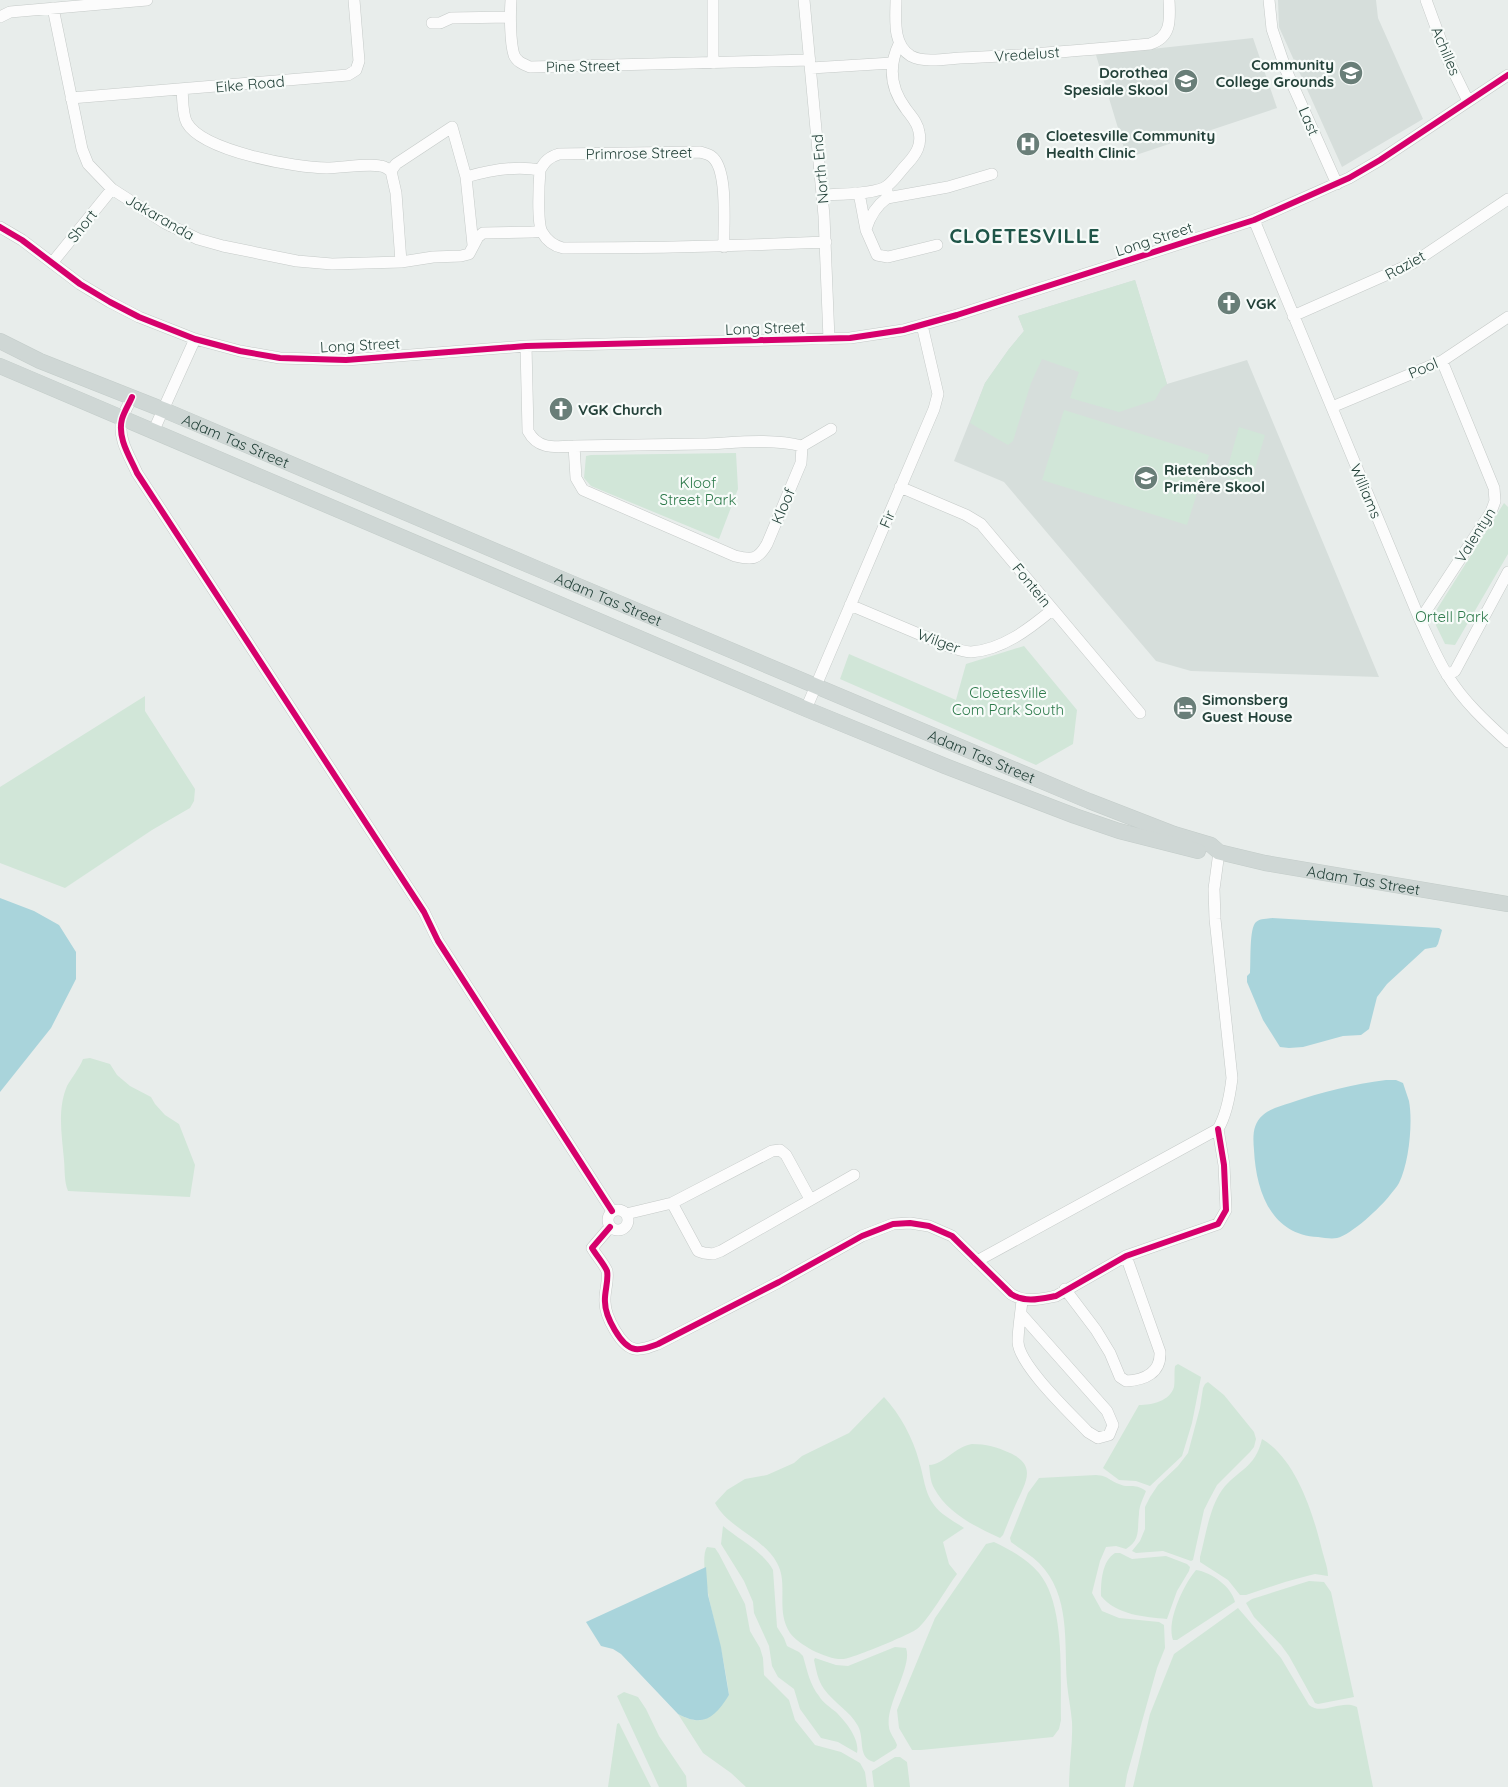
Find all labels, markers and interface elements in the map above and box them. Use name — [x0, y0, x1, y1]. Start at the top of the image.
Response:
street label: Achilles — [1427, 24, 1465, 78]
street label: Vredelust — [994, 42, 1060, 66]
place label: Community College Grounds — [1216, 55, 1334, 91]
street label: Pine Street — [546, 56, 620, 76]
school or university icon: Community College Grounds — [1338, 60, 1364, 86]
place label: Dorothea Spesiale Skool — [1064, 63, 1168, 99]
school or university icon: Dorothea Spesiale Skool — [1173, 68, 1199, 94]
street label: Eike Road — [215, 72, 285, 96]
street label: Last — [1295, 104, 1323, 138]
place label: Cloetesville Community Health Clinic — [1046, 126, 1215, 162]
hospital icon: Cloetesville Community Health Clinic — [1015, 131, 1041, 157]
street label: North End — [807, 133, 833, 205]
street label: Primrose Street — [585, 143, 693, 163]
street label: Jakaranda — [122, 190, 198, 244]
street label: Short — [63, 206, 101, 246]
street label: Long Street — [1113, 218, 1195, 260]
district label: CLOETESVILLE — [949, 223, 1101, 248]
street label: Raziet — [1382, 246, 1428, 284]
church icon: VGK — [1216, 290, 1242, 316]
place label: VGK — [1246, 294, 1276, 313]
street label: Long Street — [725, 317, 805, 339]
street label: Long Street — [319, 333, 401, 357]
street label: Pool — [1405, 353, 1441, 383]
church icon: VGK Church — [548, 396, 574, 422]
place label: VGK Church — [578, 400, 662, 419]
street label: Adam Tas Street — [179, 409, 292, 472]
place label: Rietenbosch Primêre Skool — [1164, 460, 1265, 496]
street label: Williams — [1346, 461, 1386, 521]
school or university icon: Rietenbosch Primêre Skool — [1133, 465, 1159, 491]
park label: Kloof Street Park — [660, 473, 736, 509]
street label: Kloof — [767, 485, 799, 527]
street label: Valentyn — [1451, 504, 1499, 566]
street label: Fir — [875, 507, 899, 531]
street label: Fontein — [1008, 559, 1056, 611]
street label: Adam Tas Street — [552, 568, 665, 630]
park label: Ortell Park — [1415, 607, 1489, 626]
street label: Wilger — [915, 624, 963, 658]
park label: Cloetesville Com Park South — [952, 683, 1064, 719]
place label: Simonsberg Guest House — [1202, 690, 1293, 726]
hotel icon: Simonsberg Guest House — [1172, 695, 1198, 721]
street label: Adam Tas Street — [925, 725, 1038, 787]
street label: Adam Tas Street — [1306, 861, 1422, 899]

